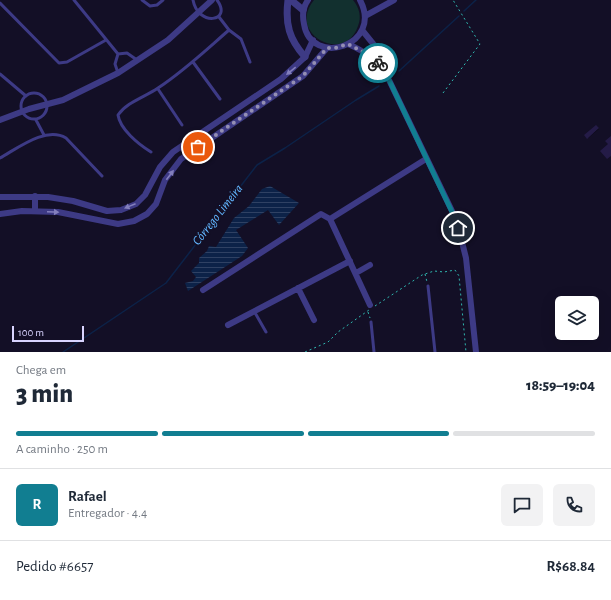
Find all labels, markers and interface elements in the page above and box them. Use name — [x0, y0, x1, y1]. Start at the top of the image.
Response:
courier — [358, 43, 398, 83]
icon: bike — [367, 52, 389, 74]
one-way arrow — [285, 67, 296, 76]
pin — [181, 130, 215, 164]
icon: bag — [187, 136, 209, 158]
one-way arrow — [165, 169, 174, 180]
water label: Córrego Limeira — [190, 182, 246, 248]
one-way arrow — [123, 204, 135, 210]
one-way arrow — [47, 209, 60, 215]
pin — [441, 211, 475, 245]
icon: home — [447, 217, 469, 239]
map controls — [555, 296, 599, 340]
button: layers — [555, 296, 599, 340]
scale bar — [12, 324, 84, 343]
text: 100 m — [18, 327, 44, 338]
text: Chega em — [16, 364, 66, 377]
text: 18:59–19:04 — [526, 378, 595, 393]
text: 3 min — [16, 381, 73, 407]
text: A caminho · 250 m — [16, 443, 108, 456]
button: chat — [501, 484, 543, 526]
button: phone — [553, 484, 595, 526]
text: Rafael — [68, 489, 107, 504]
text: R — [33, 497, 41, 512]
text: Entregador · 4.4 — [68, 507, 147, 520]
text: Pedido #6657 — [16, 559, 93, 574]
text: R$68.84 — [546, 559, 595, 574]

